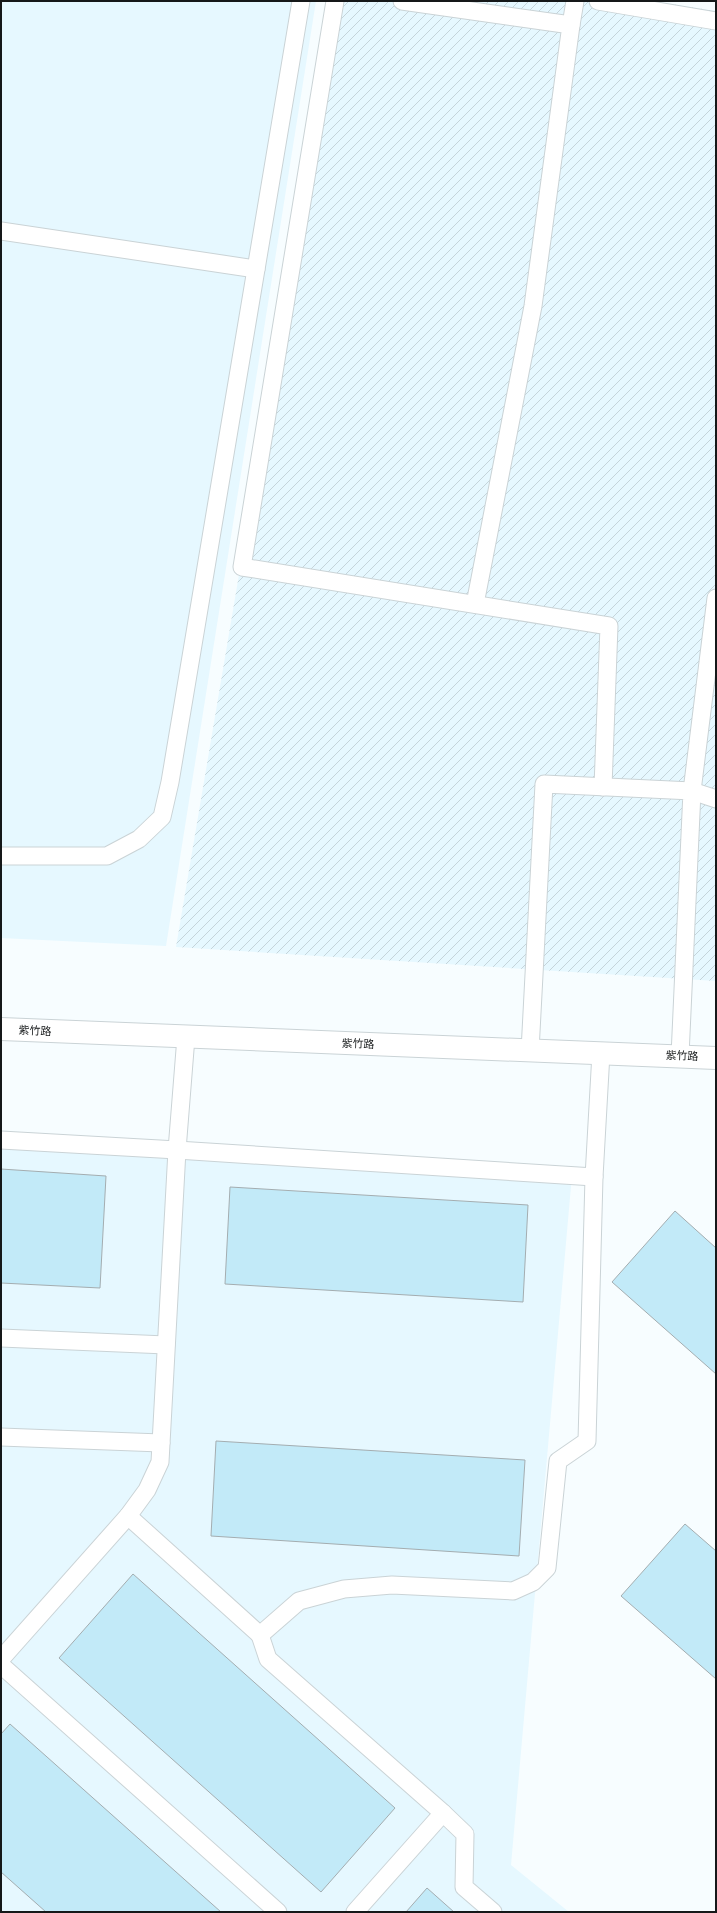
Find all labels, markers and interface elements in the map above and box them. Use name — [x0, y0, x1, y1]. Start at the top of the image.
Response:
street label: 紫竹路 — [18, 1024, 52, 1038]
street label: 紫竹路 — [341, 1037, 375, 1051]
street label: 紫竹路 — [665, 1049, 699, 1063]

